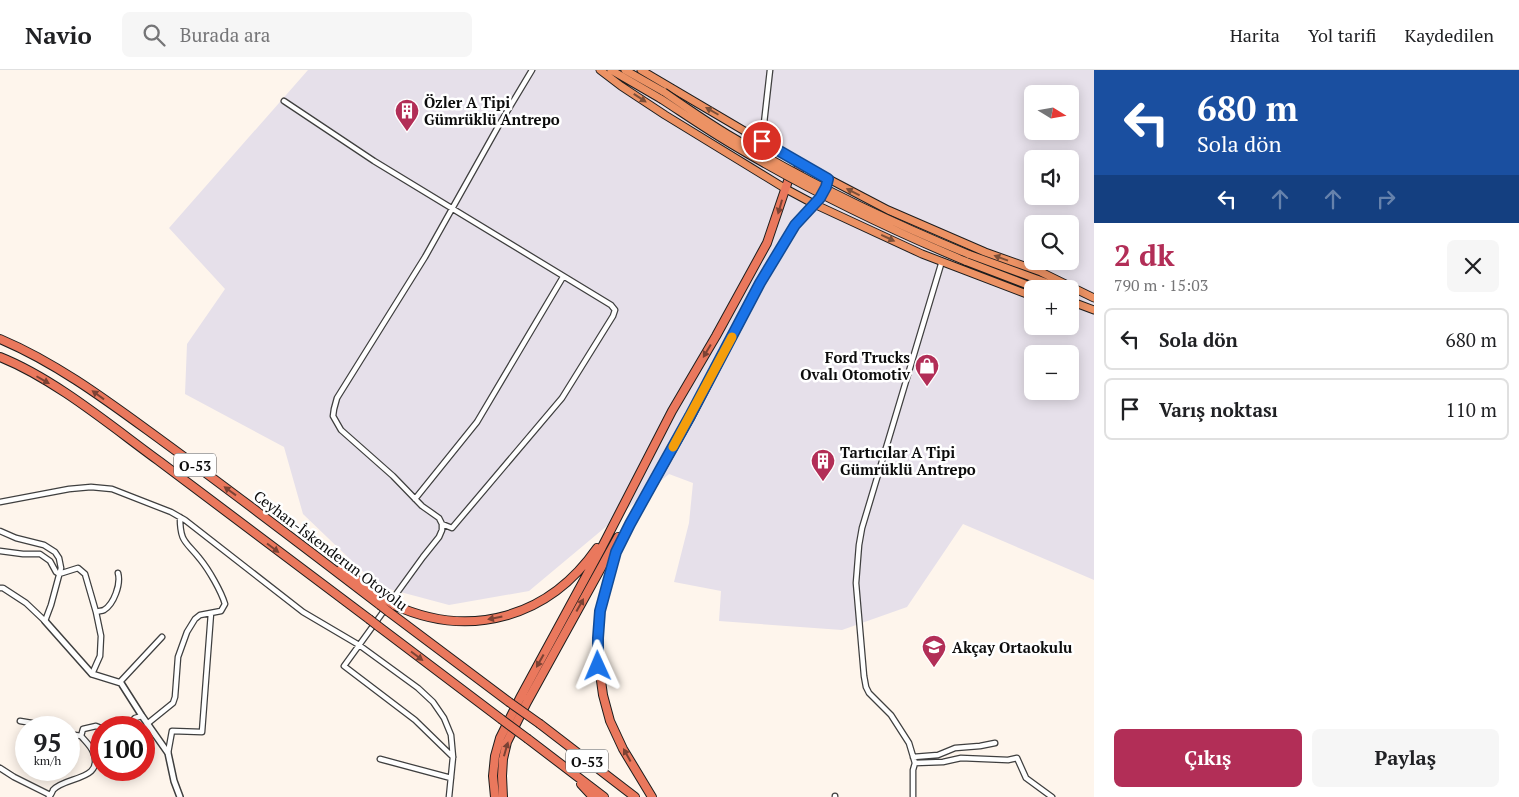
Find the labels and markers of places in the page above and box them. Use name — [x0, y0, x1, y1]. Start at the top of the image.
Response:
place label: Özler A Tipi Gümrüklü Antrepo — [424, 92, 560, 129]
building icon: Özler A Tipi Gümrüklü Antrepo — [394, 98, 420, 132]
pin — [741, 120, 783, 162]
place label: Ford Trucks Ovalı Otomotiv — [800, 347, 911, 384]
shop icon: Ford Trucks Ovalı Otomotiv — [914, 353, 940, 387]
place label: Tartıcılar A Tipi Gümrüklü Antrepo — [840, 442, 976, 479]
building icon: Tartıcılar A Tipi Gümrüklü Antrepo — [810, 448, 836, 482]
school or university icon: Akçay Ortaokulu — [921, 634, 947, 668]
place label: Akçay Ortaokulu — [952, 637, 1073, 657]

